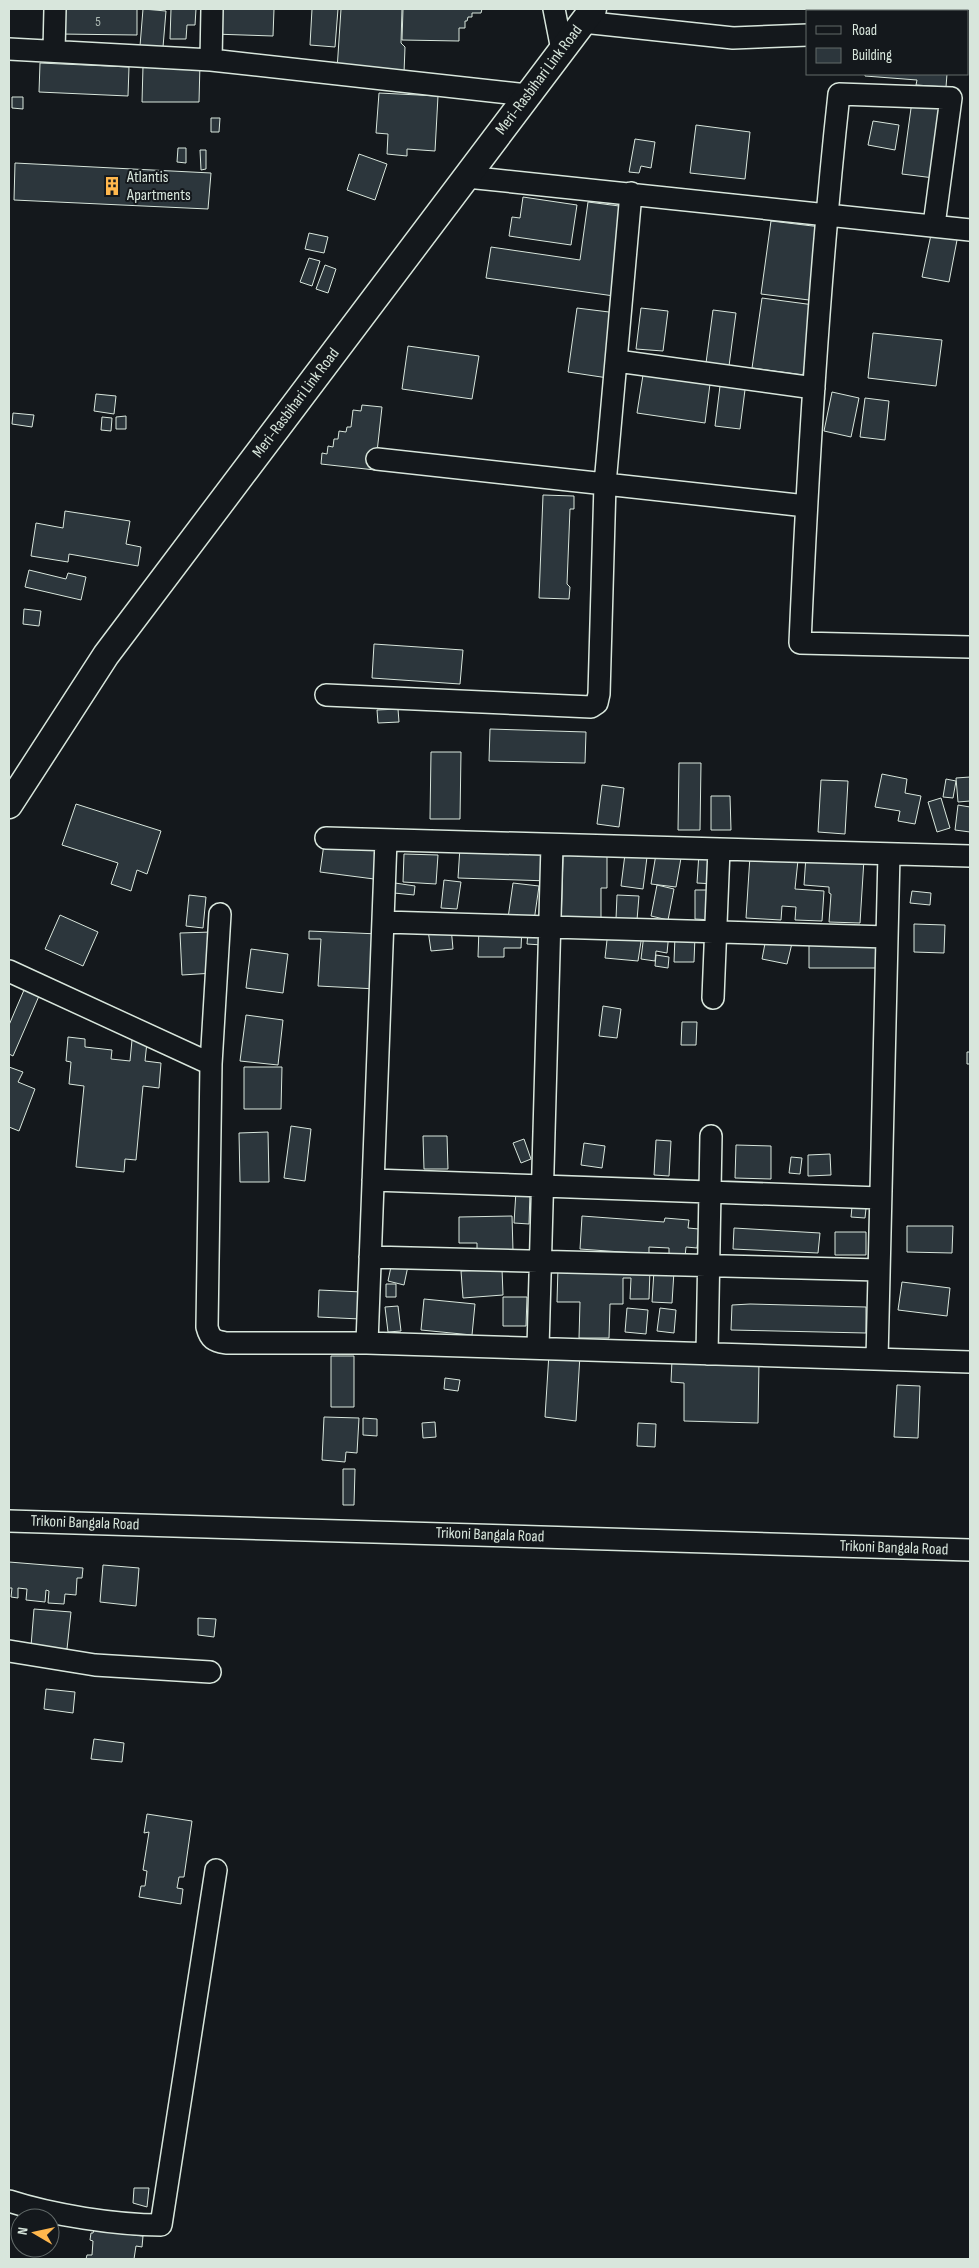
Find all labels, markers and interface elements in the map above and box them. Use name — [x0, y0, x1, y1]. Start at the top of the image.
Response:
legend — [806, 10, 969, 75]
house number: 5 — [95, 13, 101, 30]
street label: Meri-Rasbihari Link Road — [492, 21, 586, 139]
text: Road — [852, 21, 877, 40]
text: Building — [852, 46, 892, 65]
place label: Atlantis Apartments — [126, 168, 191, 205]
building icon: Atlantis Apartments — [101, 175, 123, 197]
street label: Meri-Rasbihari Link Road — [249, 344, 343, 462]
street label: Trikoni Bangala Road — [30, 1512, 140, 1534]
street label: Trikoni Bangala Road — [435, 1524, 545, 1546]
street label: Trikoni Bangala Road — [839, 1537, 949, 1559]
north arrow — [10, 2208, 60, 2258]
text: N — [14, 2226, 32, 2236]

